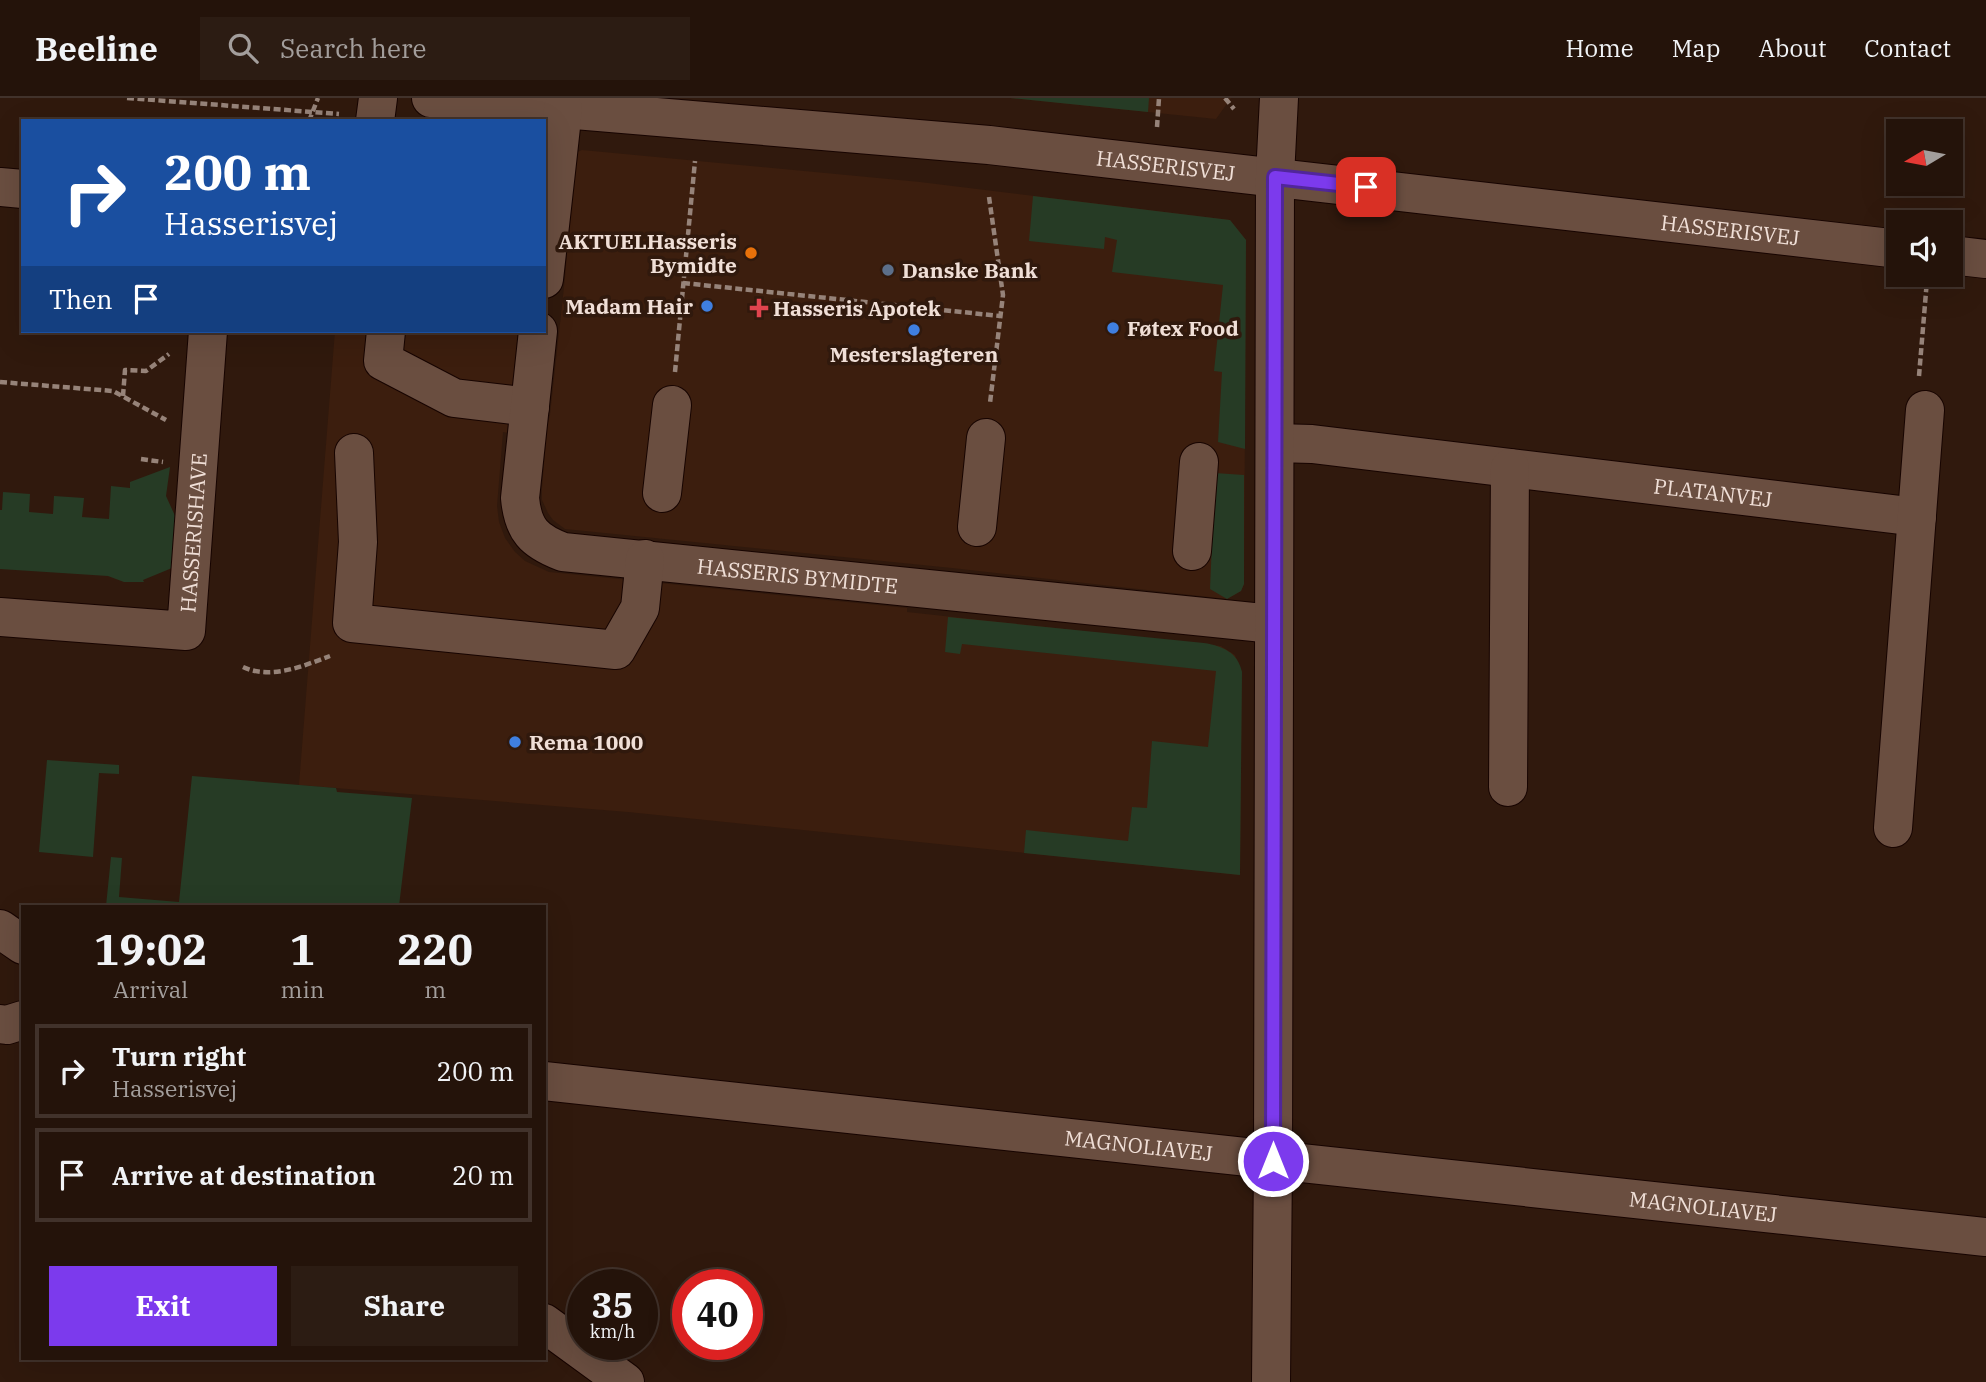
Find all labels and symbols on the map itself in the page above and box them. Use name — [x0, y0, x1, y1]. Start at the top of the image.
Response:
north arrow — [1886, 119, 1964, 196]
street label: HASSERISVEJ — [1095, 143, 1237, 187]
pin — [1336, 157, 1396, 217]
street label: HASSERISVEJ — [1659, 208, 1801, 252]
place label: AKTUELHasseris Bymidte — [559, 227, 737, 279]
marker: AKTUELHasseris Bymidte — [743, 245, 759, 261]
place label: Danske Bank — [902, 256, 1038, 284]
marker: Danske Bank — [880, 262, 896, 278]
place label: Madam Hair — [565, 292, 694, 320]
place label: Hasseris Apotek — [773, 294, 941, 322]
marker: Madam Hair — [699, 298, 715, 314]
marker: Hasseris Apotek — [751, 300, 767, 316]
place label: Føtex Food — [1127, 314, 1239, 342]
marker: Føtex Food — [1105, 320, 1121, 336]
marker: Mesterslagteren — [906, 322, 922, 338]
place label: Mesterslagteren — [830, 340, 998, 368]
street label: HASSERISHAVE — [173, 452, 213, 614]
street label: PLATANVEJ — [1652, 471, 1774, 513]
street label: HASSERIS BYMIDTE — [696, 552, 899, 600]
place label: Rema 1000 — [529, 728, 643, 756]
marker: Rema 1000 — [507, 734, 523, 750]
street label: MAGNOLIAVEJ — [1063, 1123, 1214, 1167]
position arrow — [1236, 1124, 1310, 1198]
street label: MAGNOLIAVEJ — [1628, 1184, 1779, 1228]
speed limit sign: 40 — [672, 1269, 763, 1360]

